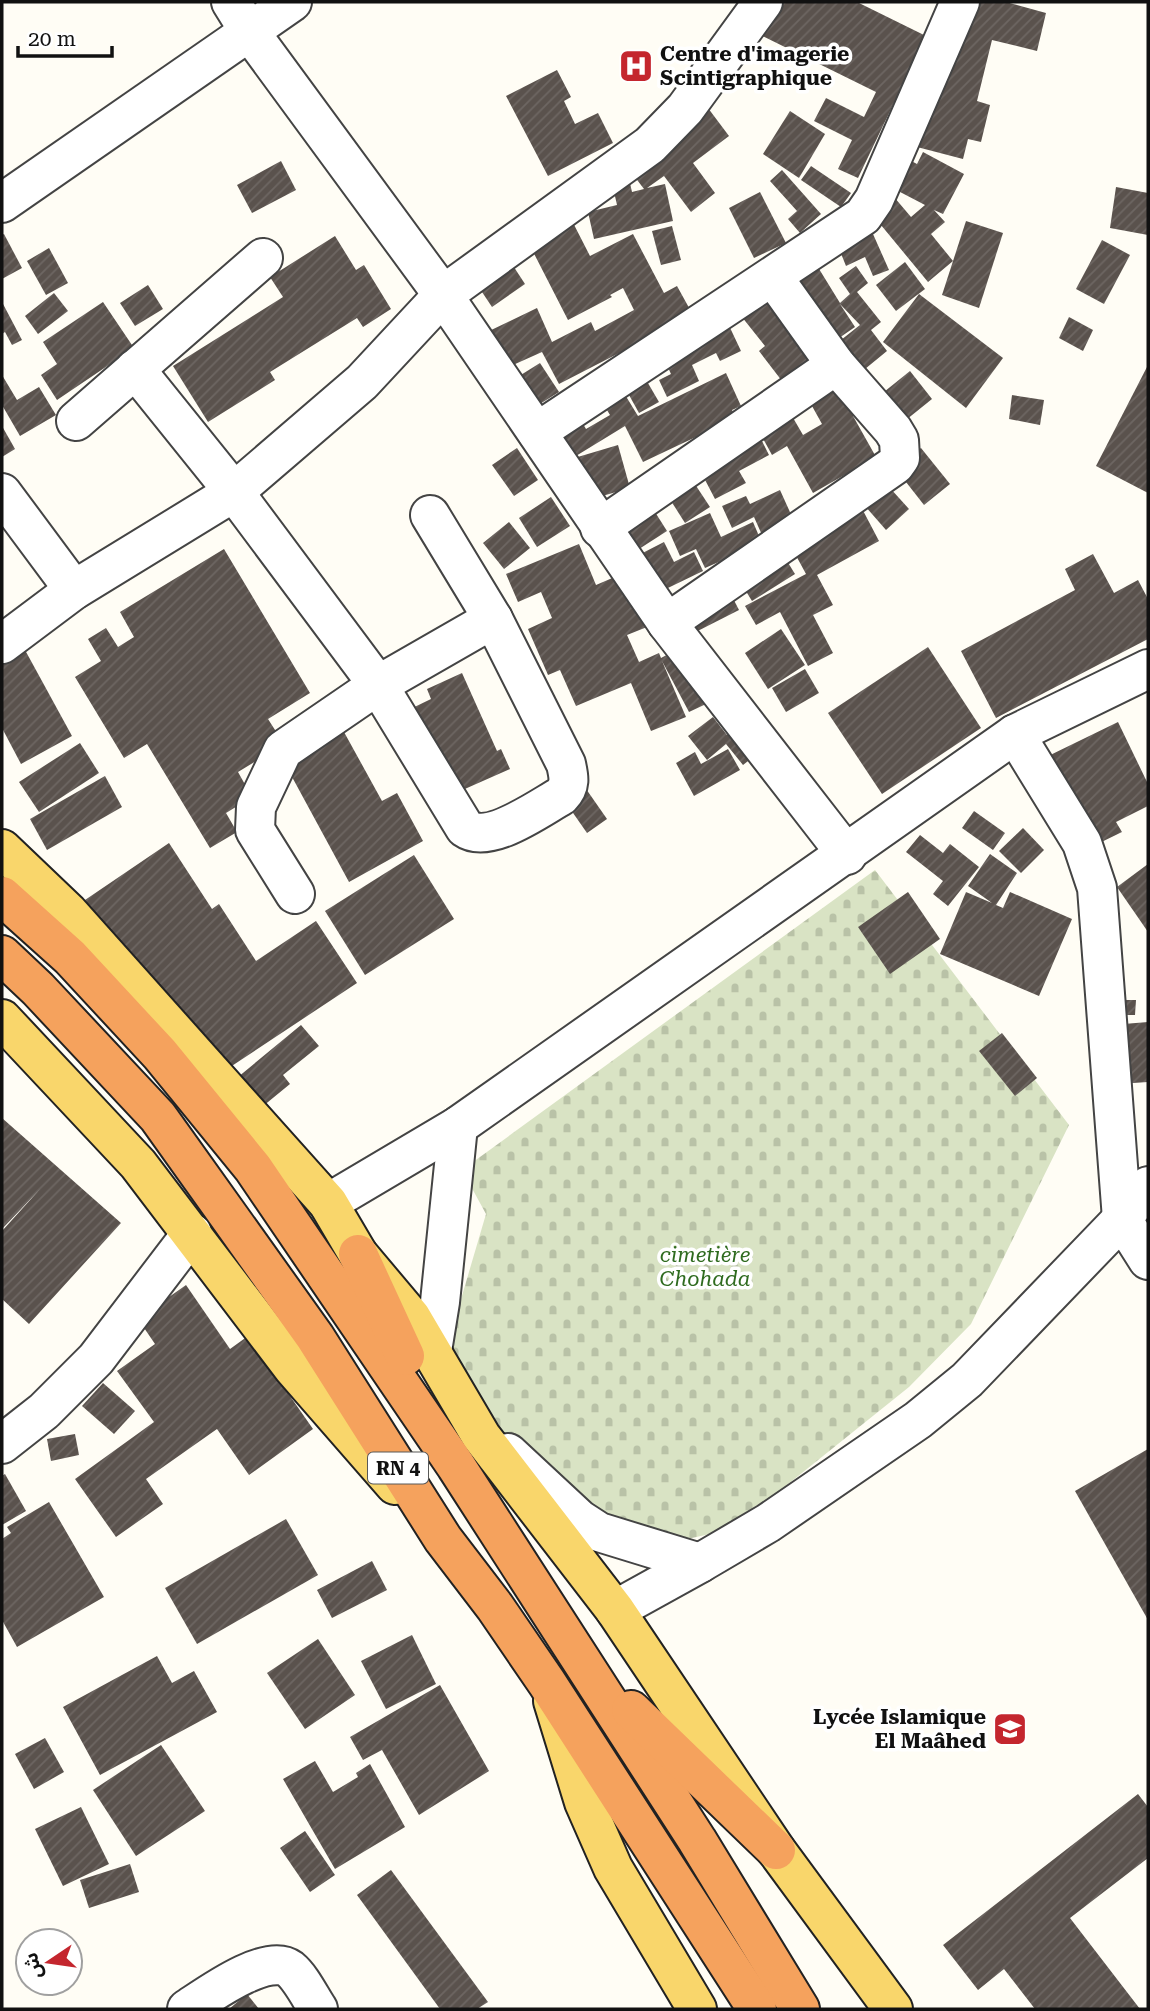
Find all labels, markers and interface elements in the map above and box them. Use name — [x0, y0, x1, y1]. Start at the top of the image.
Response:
scale bar — [18, 14, 112, 58]
text: 20 m — [28, 27, 76, 51]
place label: Centre d'imagerie Scintigraphique — [660, 42, 849, 90]
hospital icon: Centre d'imagerie Scintigraphique — [617, 47, 655, 85]
park label: cimetière Chohada — [660, 1243, 750, 1291]
road number: RN 4 — [368, 1452, 428, 1484]
place label: Lycée Islamique El Maâhed — [813, 1705, 986, 1753]
school or university icon: Lycée Islamique El Maâhed — [991, 1710, 1029, 1748]
north arrow — [14, 1927, 84, 1997]
text: ش — [19, 1950, 47, 1981]

